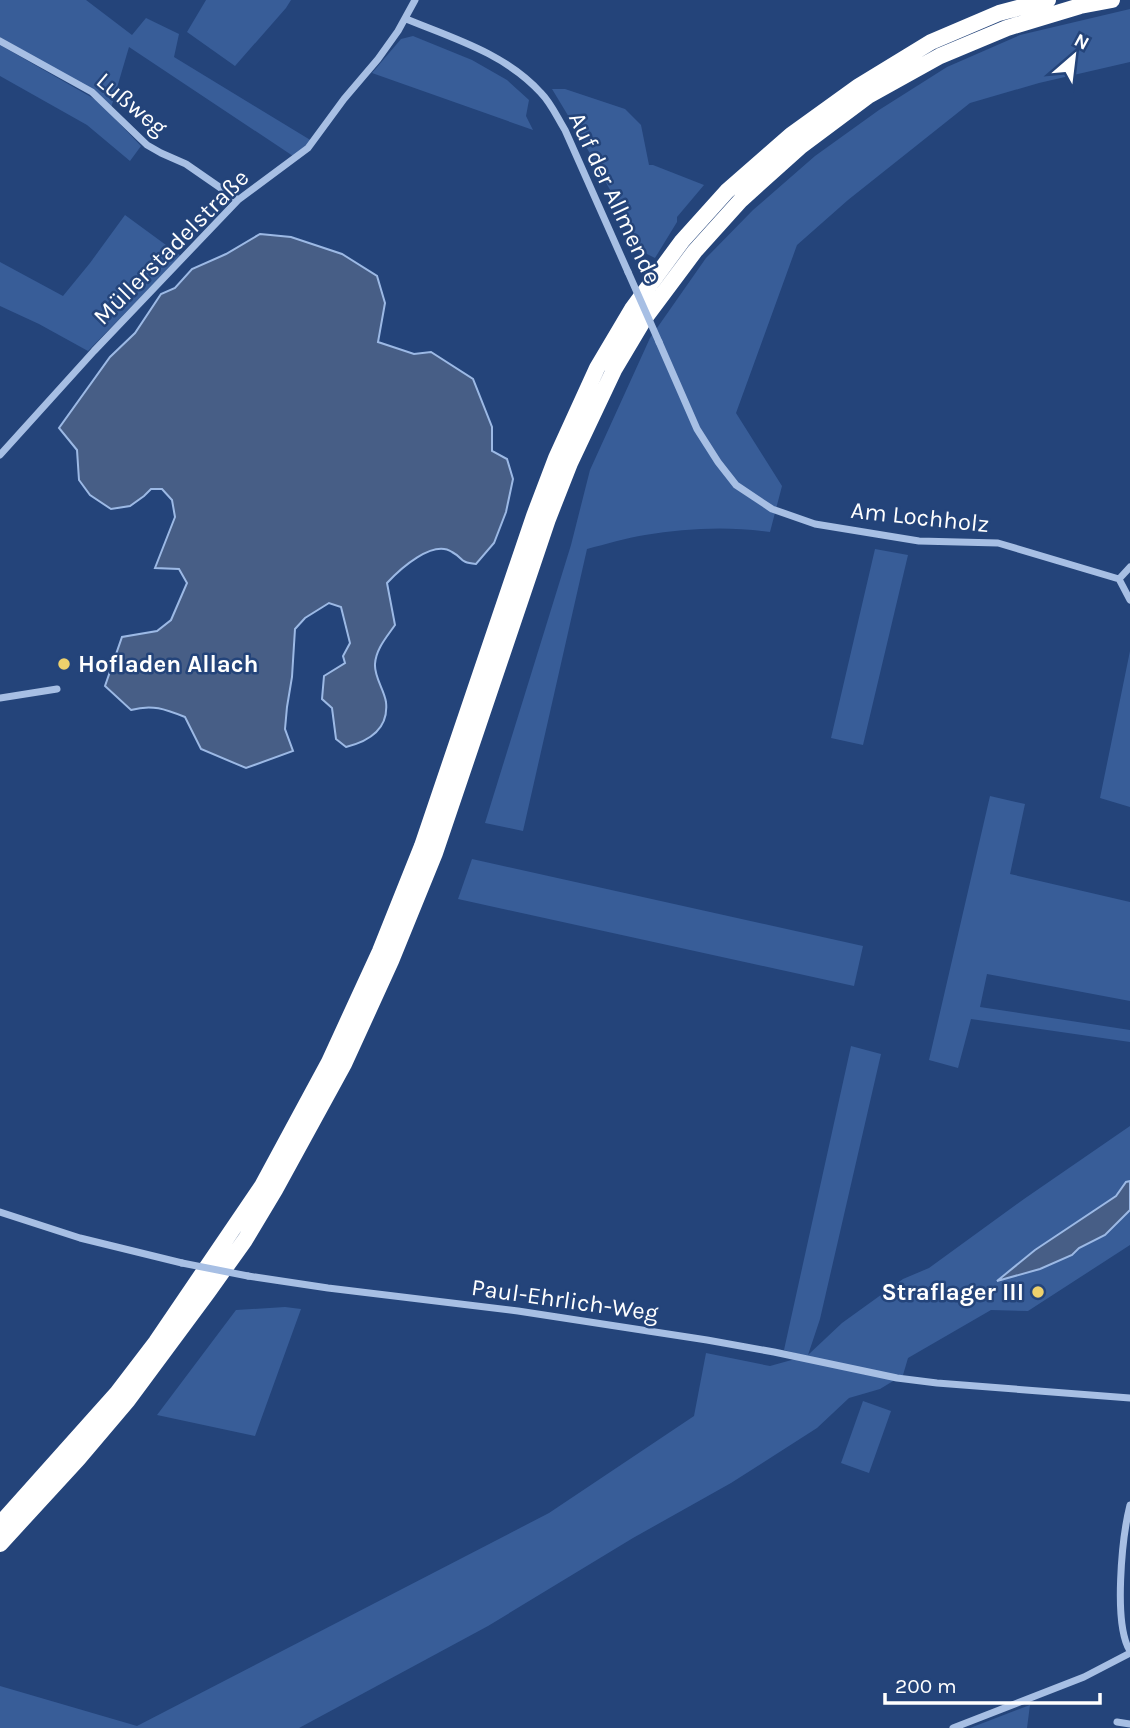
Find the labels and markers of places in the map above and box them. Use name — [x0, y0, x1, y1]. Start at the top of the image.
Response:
place label: Hofladen Allach — [78, 650, 259, 678]
marker: Hofladen Allach — [56, 656, 72, 672]
place label: Straflager III — [881, 1278, 1024, 1306]
marker: Straflager III — [1030, 1284, 1046, 1300]

